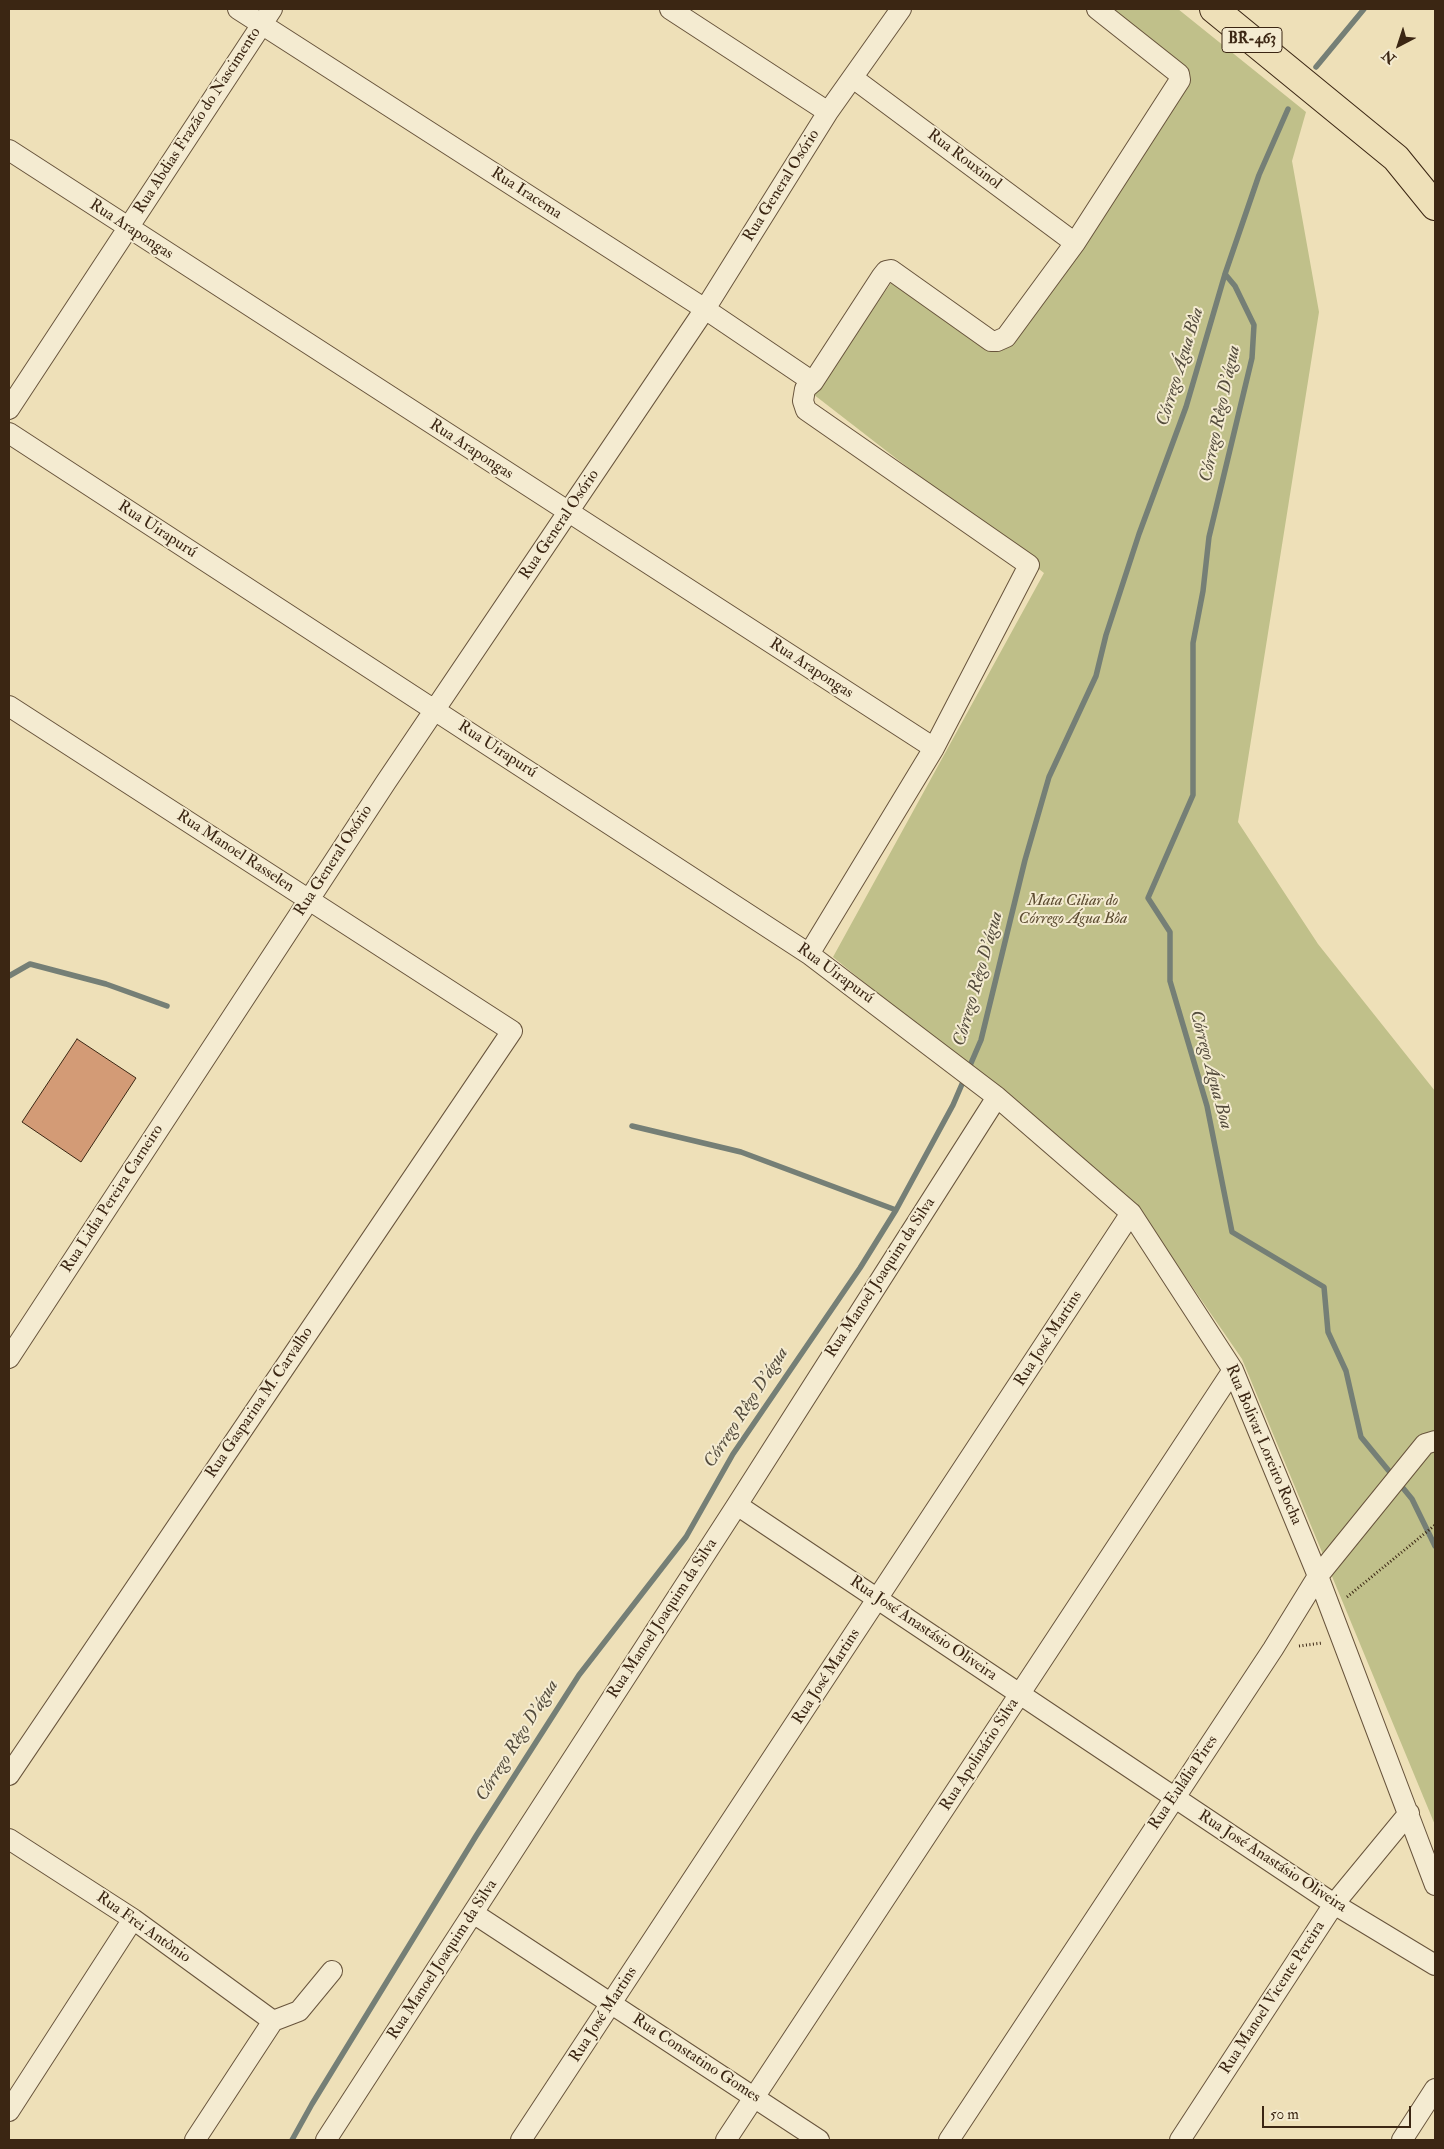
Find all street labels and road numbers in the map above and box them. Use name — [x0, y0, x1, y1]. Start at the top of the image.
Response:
street label: Rua Abdias Frazão do Nascimento — [130, 24, 266, 218]
road number: BR-463 — [1222, 28, 1282, 52]
street label: Rua General Osório — [740, 126, 824, 246]
street label: Rua Rouxinol — [923, 126, 1005, 194]
street label: Rua Iracema — [487, 164, 565, 224]
street label: Rua Arapongas — [85, 196, 177, 264]
street label: Rua Arapongas — [425, 416, 517, 484]
street label: Rua General Osório — [516, 466, 604, 584]
street label: Rua Uirapurú — [114, 497, 200, 563]
street label: Rua Arapongas — [765, 635, 857, 703]
street label: Rua Uirapurú — [454, 717, 540, 783]
street label: Rua General Osório — [291, 802, 377, 920]
street label: Rua Manoel Rasselen — [173, 807, 297, 897]
street label: Rua Uirapurú — [793, 940, 877, 1008]
street label: Rua Lidia Pereira Carneiro — [58, 1121, 168, 1277]
street label: Rua Manoel Joaquim da Silva — [822, 1194, 940, 1362]
street label: Rua José Martins — [1011, 1288, 1087, 1390]
street label: Rua Gasparina M. Carvalho — [202, 1324, 318, 1482]
street label: Rua Bolivar Loreiro Rocha — [1221, 1362, 1305, 1528]
street label: Rua Manoel Joaquim da Silva — [604, 1535, 722, 1703]
street label: Rua José Anastásio Oliveira — [846, 1573, 1000, 1685]
street label: Rua José Martins — [789, 1626, 865, 1728]
street label: Rua Apolinário Silva — [936, 1695, 1024, 1815]
street label: Rua Eulália Pires — [1145, 1732, 1223, 1834]
street label: Rua José Anastásio Oliveira — [1194, 1807, 1350, 1917]
street label: Rua Manoel Joaquim da Silva — [384, 1876, 502, 2044]
street label: Rua Frei Antônio — [92, 1888, 194, 1968]
street label: Rua Manoel Vicente Pereira — [1216, 1918, 1330, 2078]
street label: Rua José Martins — [566, 1964, 642, 2066]
street label: Rua Constatino Gomes — [628, 2010, 764, 2108]

